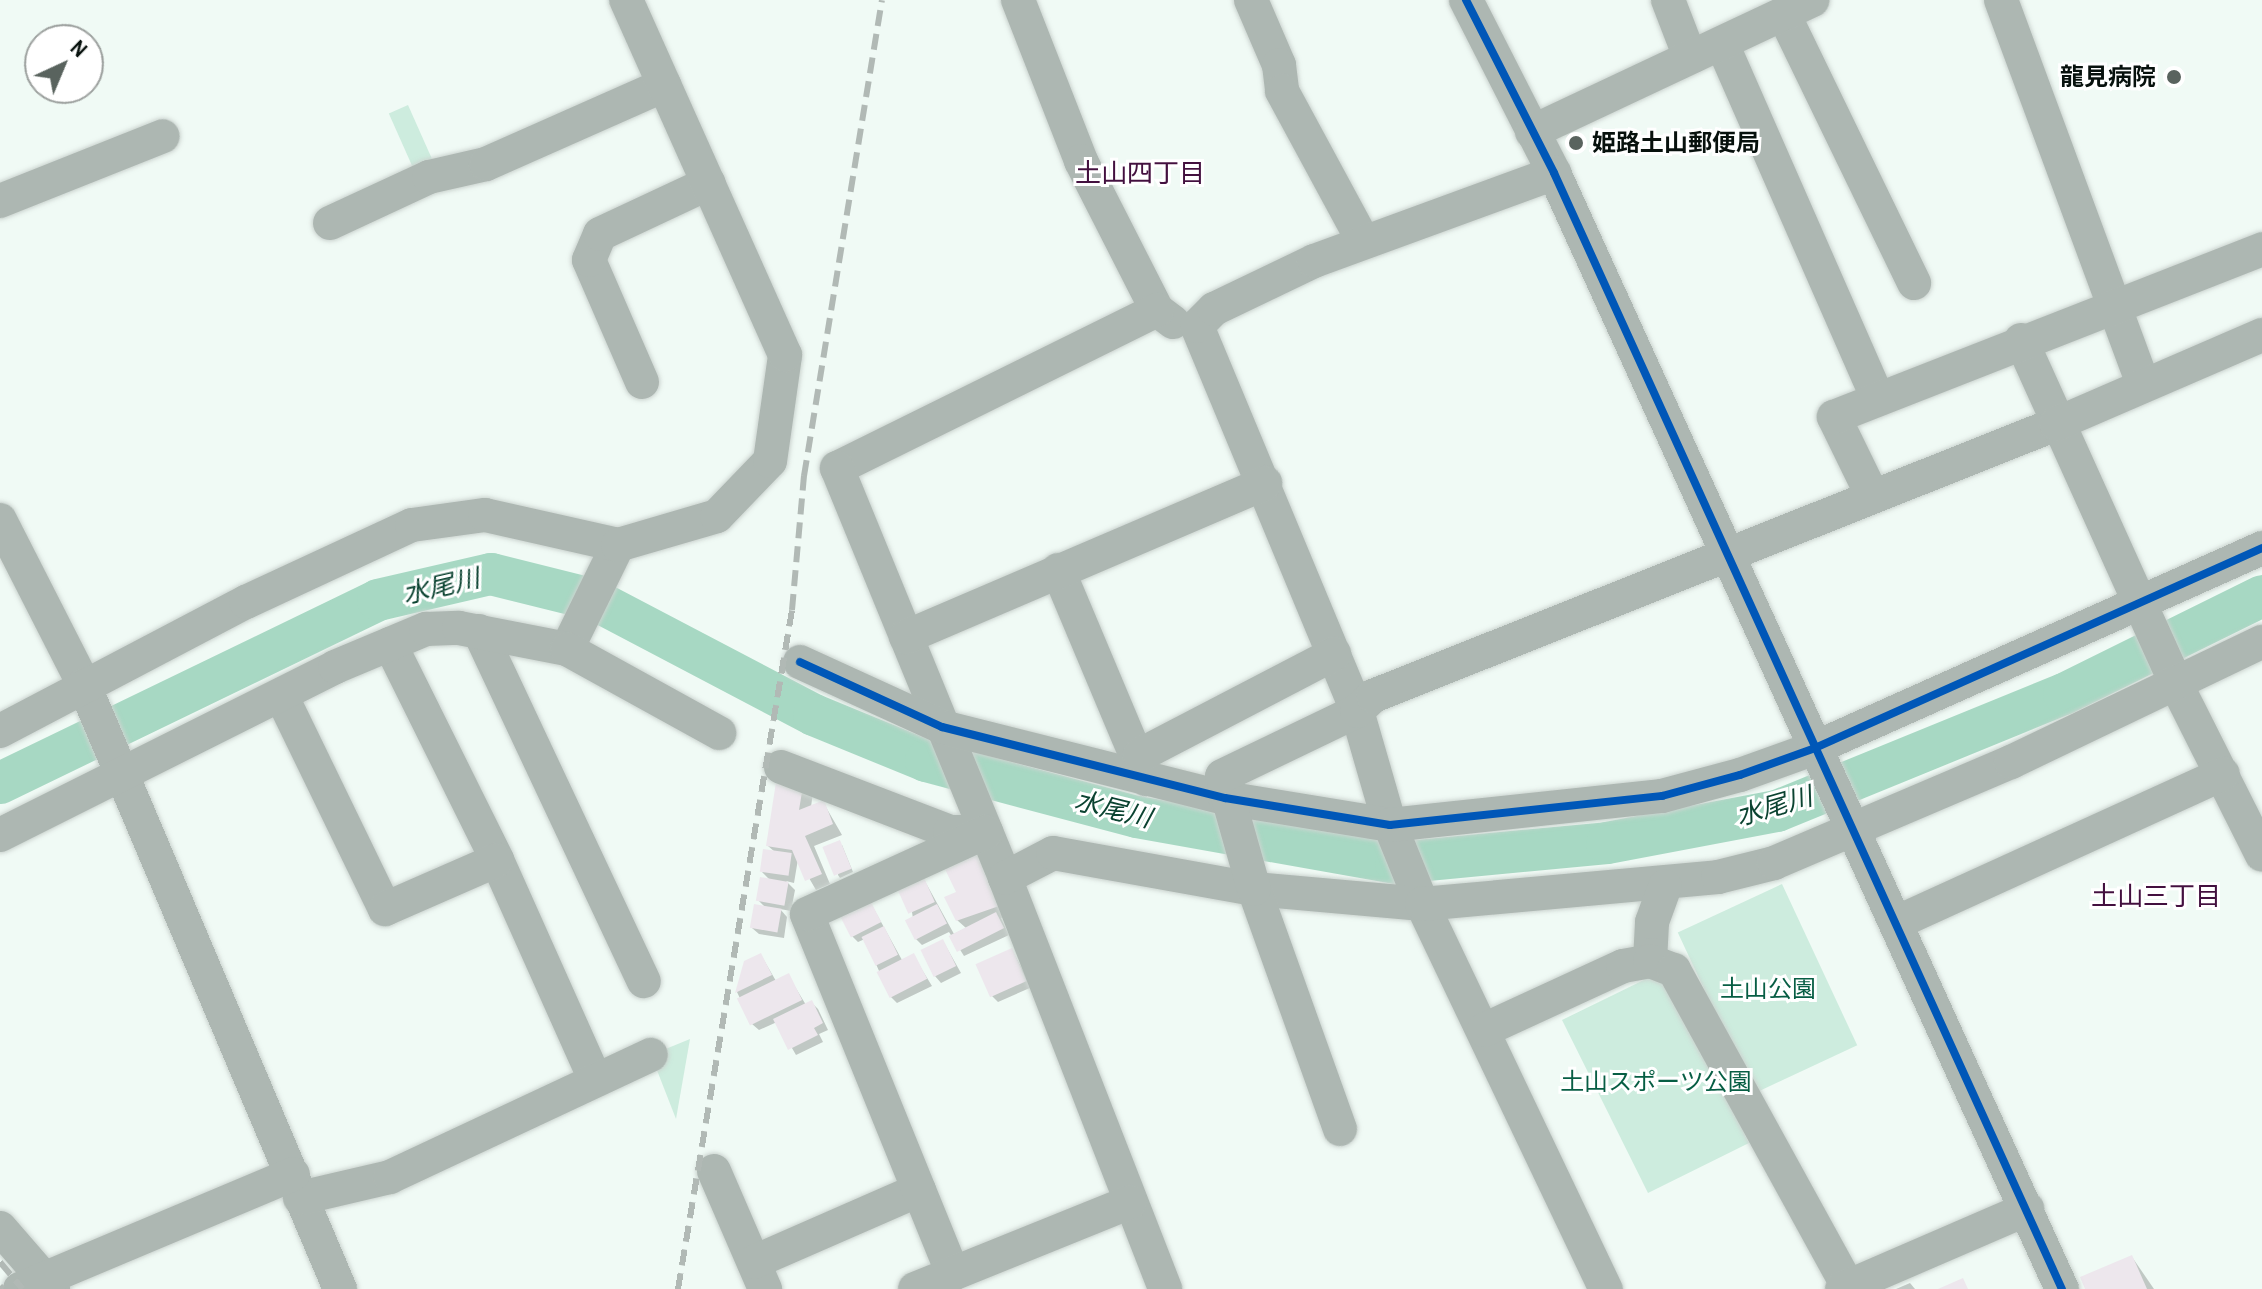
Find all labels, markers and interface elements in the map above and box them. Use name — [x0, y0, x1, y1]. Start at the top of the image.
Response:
north arrow — [24, 24, 104, 104]
text: N — [64, 33, 94, 63]
place label: 龍見病院 — [2060, 63, 2156, 91]
marker: 龍見病院 — [2163, 66, 2185, 88]
place label: 姫路土山郵便局 — [1592, 129, 1760, 157]
marker: 姫路土山郵便局 — [1567, 134, 1585, 152]
district label: 土山四丁目 — [1075, 157, 1205, 189]
water label: 水尾川 — [399, 562, 483, 610]
water label: 水尾川 — [1732, 780, 1816, 832]
water label: 水尾川 — [1071, 784, 1155, 834]
district label: 土山三丁目 — [2091, 880, 2221, 912]
park label: 土山公園 — [1720, 975, 1816, 1003]
park label: 土山スポーツ公園 — [1560, 1068, 1752, 1096]

